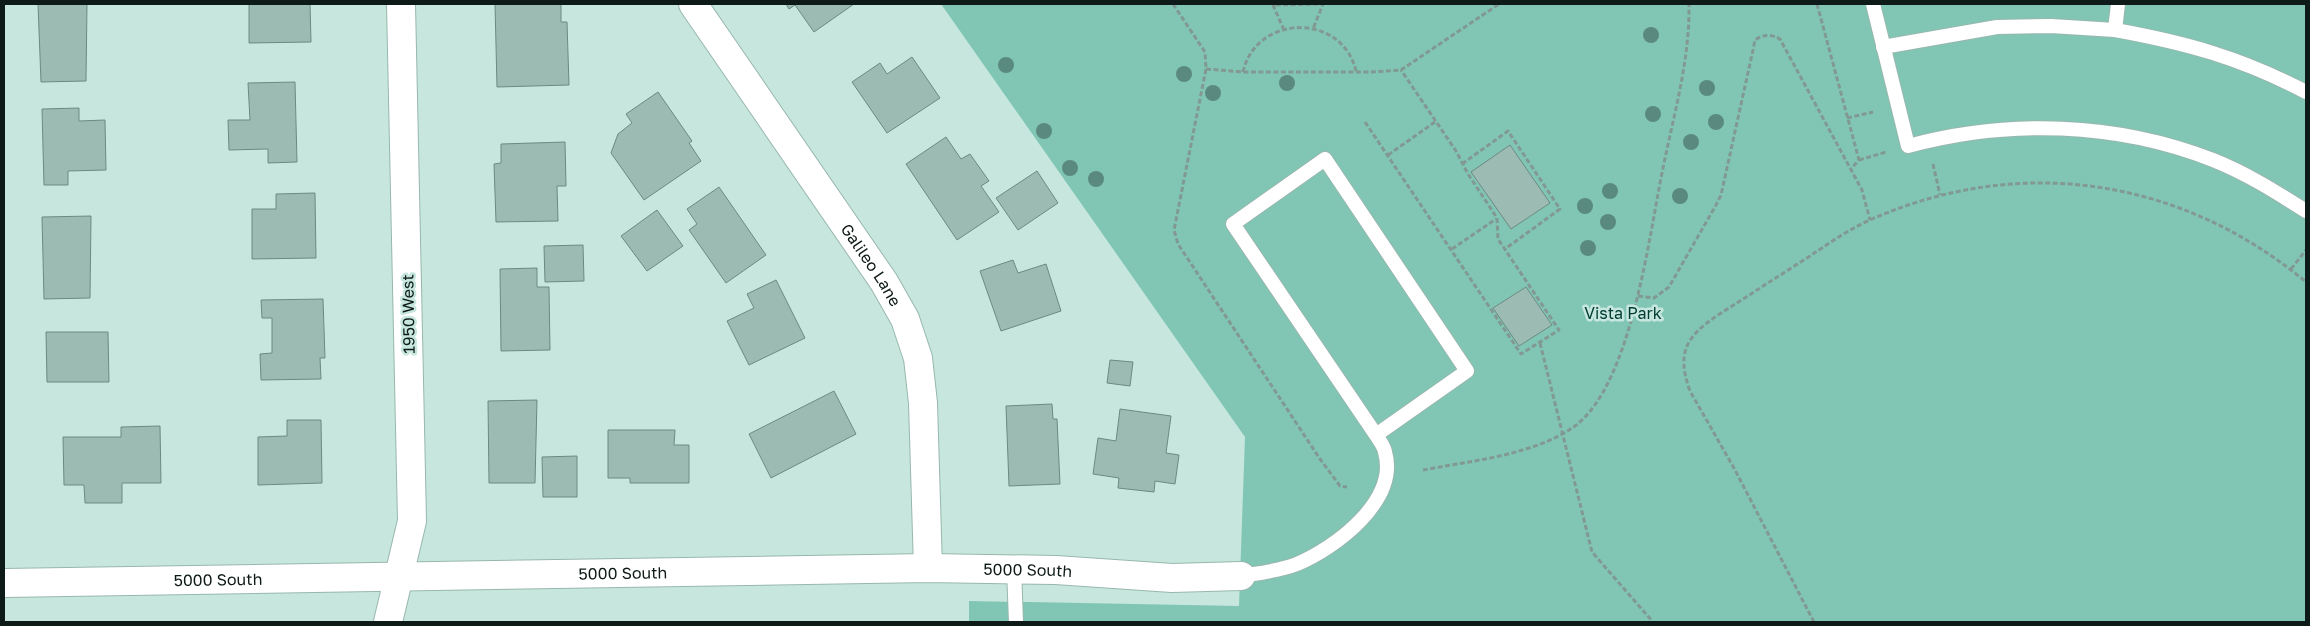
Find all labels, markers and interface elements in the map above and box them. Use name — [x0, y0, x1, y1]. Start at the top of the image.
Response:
street label: Galileo Lane — [837, 220, 906, 310]
street label: 1950 West — [397, 274, 419, 354]
park label: Vista Park — [1584, 303, 1662, 323]
street label: 5000 South — [983, 559, 1073, 581]
street label: 5000 South — [578, 562, 668, 584]
street label: 5000 South — [173, 569, 263, 590]

